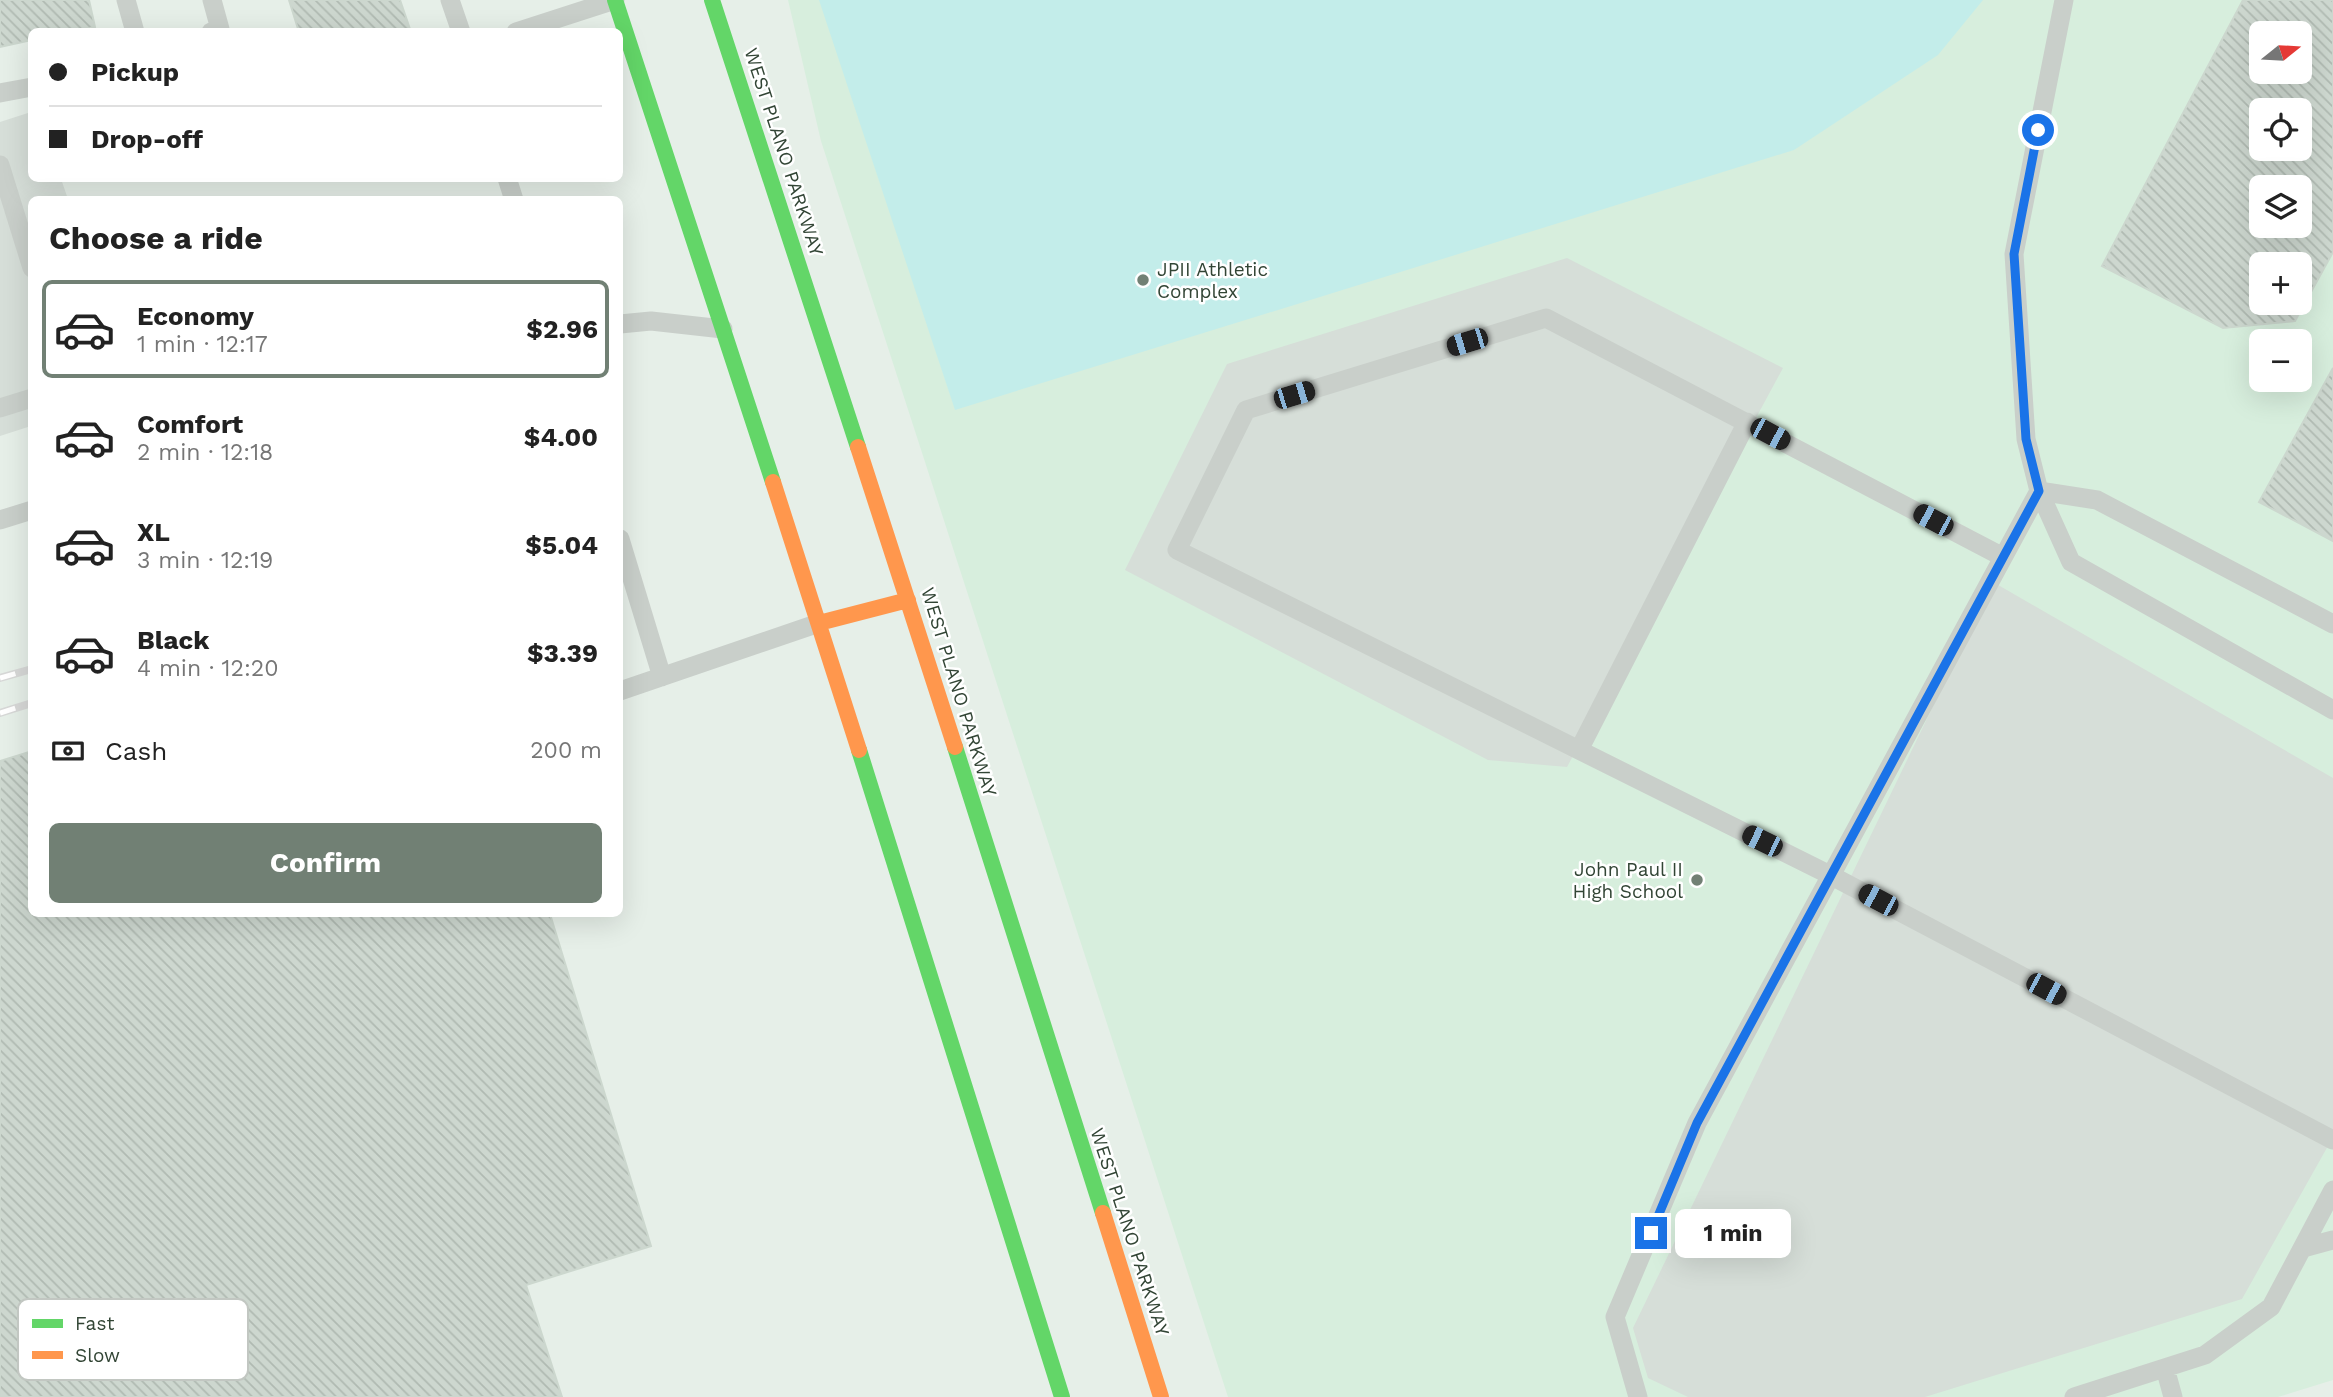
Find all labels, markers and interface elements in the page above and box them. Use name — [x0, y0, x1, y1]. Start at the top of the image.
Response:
north arrow — [2249, 21, 2312, 84]
map controls — [2249, 21, 2312, 392]
street label: WEST PLANO PARKWAY — [739, 45, 829, 259]
text: Pickup — [91, 57, 179, 87]
button: locate — [2249, 98, 2312, 161]
route start — [2022, 114, 2054, 146]
text: Drop-off — [91, 124, 203, 154]
button: layers — [2249, 175, 2312, 238]
text: Choose a ride — [49, 219, 263, 257]
button: + — [2249, 252, 2312, 315]
place label: JPII Athletic Complex — [1157, 258, 1268, 303]
marker: JPII Athletic Complex — [1135, 272, 1151, 288]
icon: car — [53, 298, 116, 361]
text: Economy — [137, 301, 254, 331]
text: $2.96 — [526, 314, 598, 344]
car — [1444, 326, 1491, 358]
button: − — [2249, 329, 2312, 392]
text: 1 min · 12:17 — [137, 331, 268, 358]
car — [1271, 379, 1318, 411]
icon: car — [53, 406, 116, 469]
text: Comfort — [137, 409, 243, 439]
car — [1747, 415, 1794, 453]
text: $4.00 — [524, 422, 598, 452]
text: 2 min · 12:18 — [137, 439, 273, 466]
car — [1910, 501, 1957, 539]
icon: car — [53, 514, 116, 577]
text: XL — [137, 517, 170, 547]
text: $5.04 — [525, 530, 598, 560]
text: 3 min · 12:19 — [137, 547, 273, 574]
street label: WEST PLANO PARKWAY — [916, 585, 1002, 800]
icon: car — [53, 622, 116, 685]
text: Black — [137, 625, 209, 655]
text: $3.39 — [527, 638, 598, 668]
text: 4 min · 12:20 — [137, 655, 279, 682]
icon: cash — [49, 732, 87, 770]
text: Cash — [105, 736, 167, 766]
text: 200 m — [530, 737, 602, 764]
car — [1739, 822, 1786, 860]
button: Confirm — [49, 823, 602, 903]
place label: John Paul II High School — [1572, 858, 1683, 903]
marker: John Paul II High School — [1689, 872, 1705, 888]
car — [1855, 881, 1902, 919]
car — [2023, 970, 2070, 1008]
street label: WEST PLANO PARKWAY — [1085, 1125, 1175, 1339]
callout: 1 min — [1676, 1208, 1791, 1258]
route end — [1635, 1217, 1667, 1249]
text: 1 min — [1703, 1220, 1763, 1247]
legend — [18, 1299, 248, 1380]
text: Fast — [75, 1312, 114, 1335]
text: Slow — [75, 1344, 120, 1367]

